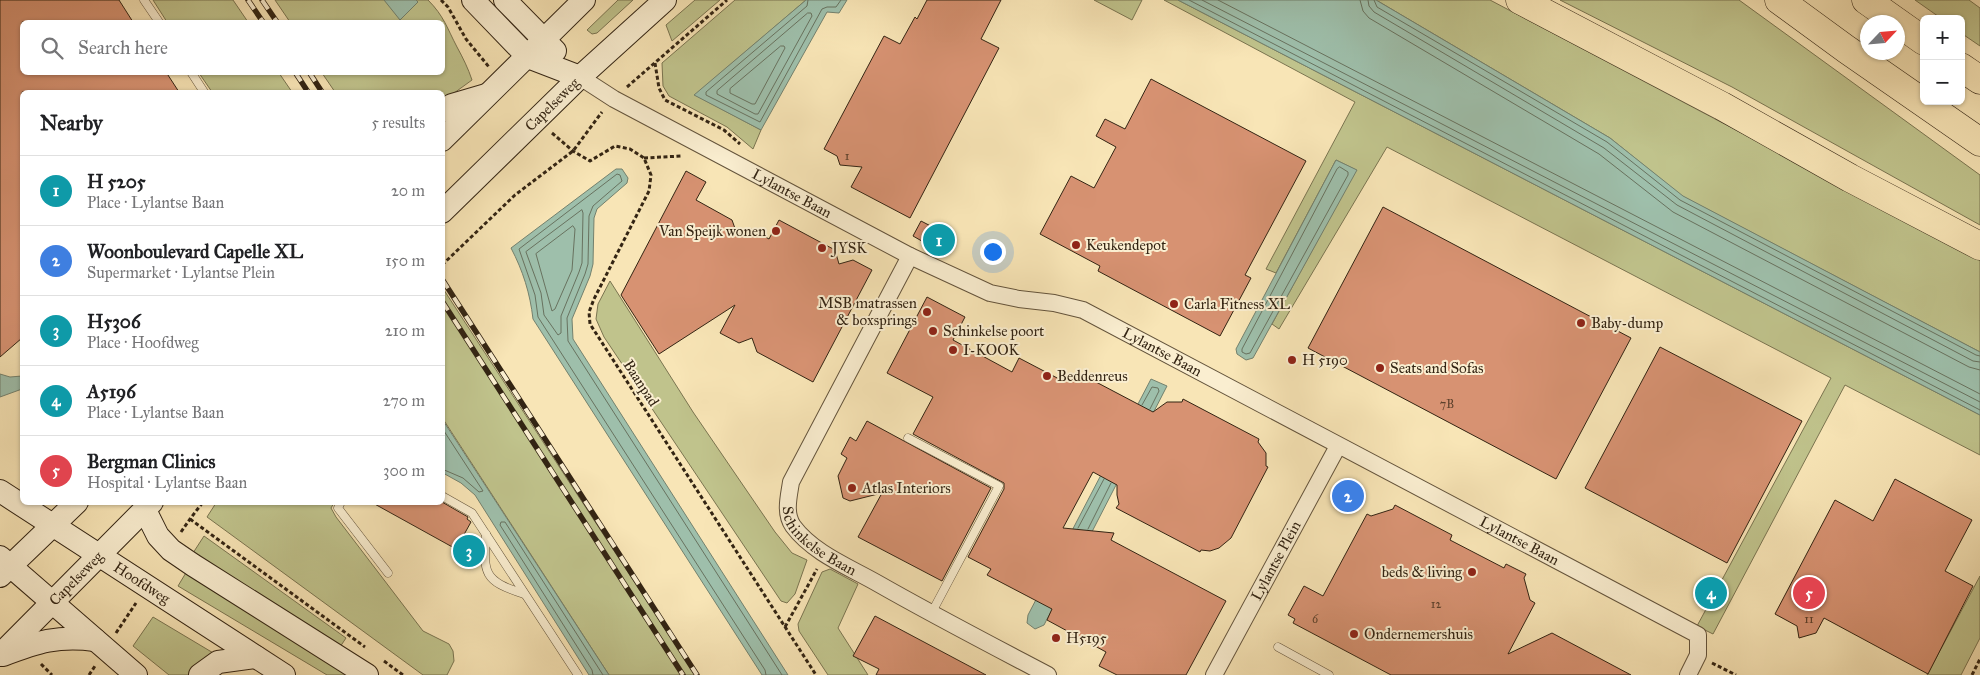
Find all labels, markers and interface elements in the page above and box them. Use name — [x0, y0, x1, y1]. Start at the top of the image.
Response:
north arrow — [1860, 15, 1905, 60]
map controls — [1920, 15, 1965, 105]
button: + — [1920, 15, 1965, 60]
search box — [20, 20, 445, 75]
icon: search — [38, 34, 66, 62]
text: Search here — [78, 36, 168, 59]
button: − — [1920, 60, 1965, 105]
street label: Capelseweg — [521, 73, 584, 135]
text: Nearby — [40, 110, 103, 136]
text: 5 results — [371, 113, 425, 132]
house number: 1 — [845, 149, 850, 163]
street label: Lylantse Baan — [749, 165, 835, 222]
text: H 5205 — [87, 170, 146, 193]
text: 1 — [53, 181, 59, 200]
text: 20 m — [391, 181, 425, 200]
text: Place · Lylantse Baan — [87, 193, 224, 212]
pin: 1 — [923, 221, 955, 259]
place label: Van Speijk wonen — [658, 222, 766, 240]
marker: Van Speijk wonen — [770, 225, 782, 237]
place label: Keukendepot — [1086, 236, 1167, 254]
place label: JYSK — [830, 239, 867, 258]
your location — [980, 239, 1006, 265]
marker: Keukendepot — [1070, 239, 1082, 251]
text: Woonboulevard Capelle XL — [87, 240, 303, 263]
marker: JYSK — [816, 242, 828, 254]
text: 2 — [52, 251, 60, 270]
text: 150 m — [385, 251, 425, 270]
text: Supermarket · Lylantse Plein — [87, 263, 275, 282]
place label: MSB matrassen & boxsprings — [818, 294, 917, 329]
place label: Carla Fitness XL — [1184, 295, 1290, 313]
marker: Carla Fitness XL — [1168, 298, 1180, 310]
marker: MSB matrassen & boxsprings — [921, 306, 933, 318]
text: H5306 — [87, 310, 141, 333]
place label: Baby-dump — [1591, 314, 1663, 332]
marker: Baby-dump — [1575, 317, 1587, 329]
text: 3 — [53, 321, 59, 340]
text: 210 m — [385, 321, 425, 340]
place label: Schinkelse poort — [943, 322, 1045, 340]
street label: Lylantse Baan — [1119, 324, 1205, 380]
marker: Schinkelse poort — [927, 325, 939, 337]
text: Place · Hoofdweg — [87, 333, 199, 352]
place label: I-KOOK — [963, 341, 1019, 359]
marker: I-KOOK — [947, 344, 959, 356]
place label: H 5190 — [1302, 351, 1348, 369]
marker: H 5190 — [1286, 354, 1298, 366]
street label: Baanpad — [619, 356, 663, 410]
place label: Seats and Sofas — [1390, 359, 1484, 377]
marker: Seats and Sofas — [1374, 362, 1386, 374]
place label: Beddenreus — [1057, 367, 1128, 385]
marker: Beddenreus — [1041, 370, 1053, 382]
text: A5196 — [87, 380, 136, 403]
text: 4 — [52, 391, 60, 410]
text: 270 m — [383, 391, 425, 410]
house number: 7B — [1440, 397, 1454, 411]
text: Place · Lylantse Baan — [87, 403, 224, 422]
text: Bergman Clinics — [87, 450, 216, 473]
text: 5 — [52, 461, 60, 480]
text: 300 m — [383, 461, 425, 480]
text: Hospital · Lylantse Baan — [87, 473, 247, 492]
pin: 2 — [1332, 477, 1364, 515]
place label: Atlas Interiors — [861, 479, 951, 497]
marker: Atlas Interiors — [846, 482, 858, 494]
street label: Schinkelse Baan — [779, 506, 859, 579]
street label: Lylantse Baan — [1477, 512, 1562, 569]
street label: Lylantse Plein — [1247, 518, 1305, 604]
pin: 3 — [453, 532, 485, 570]
street label: Capelseweg — [45, 547, 108, 609]
street label: Hoofdweg — [110, 558, 174, 608]
place label: beds & living — [1382, 563, 1463, 581]
marker: beds & living — [1466, 566, 1478, 578]
pin: 4 — [1695, 574, 1727, 612]
pin: 5 — [1793, 574, 1825, 612]
house number: 12 — [1431, 597, 1441, 611]
house number: 6 — [1312, 612, 1319, 626]
house number: 11 — [1804, 612, 1814, 626]
place label: Ondernemershuis — [1364, 625, 1473, 643]
marker: Ondernemershuis — [1348, 628, 1360, 640]
place label: H5195 — [1066, 629, 1107, 647]
marker: H5195 — [1050, 632, 1062, 644]

